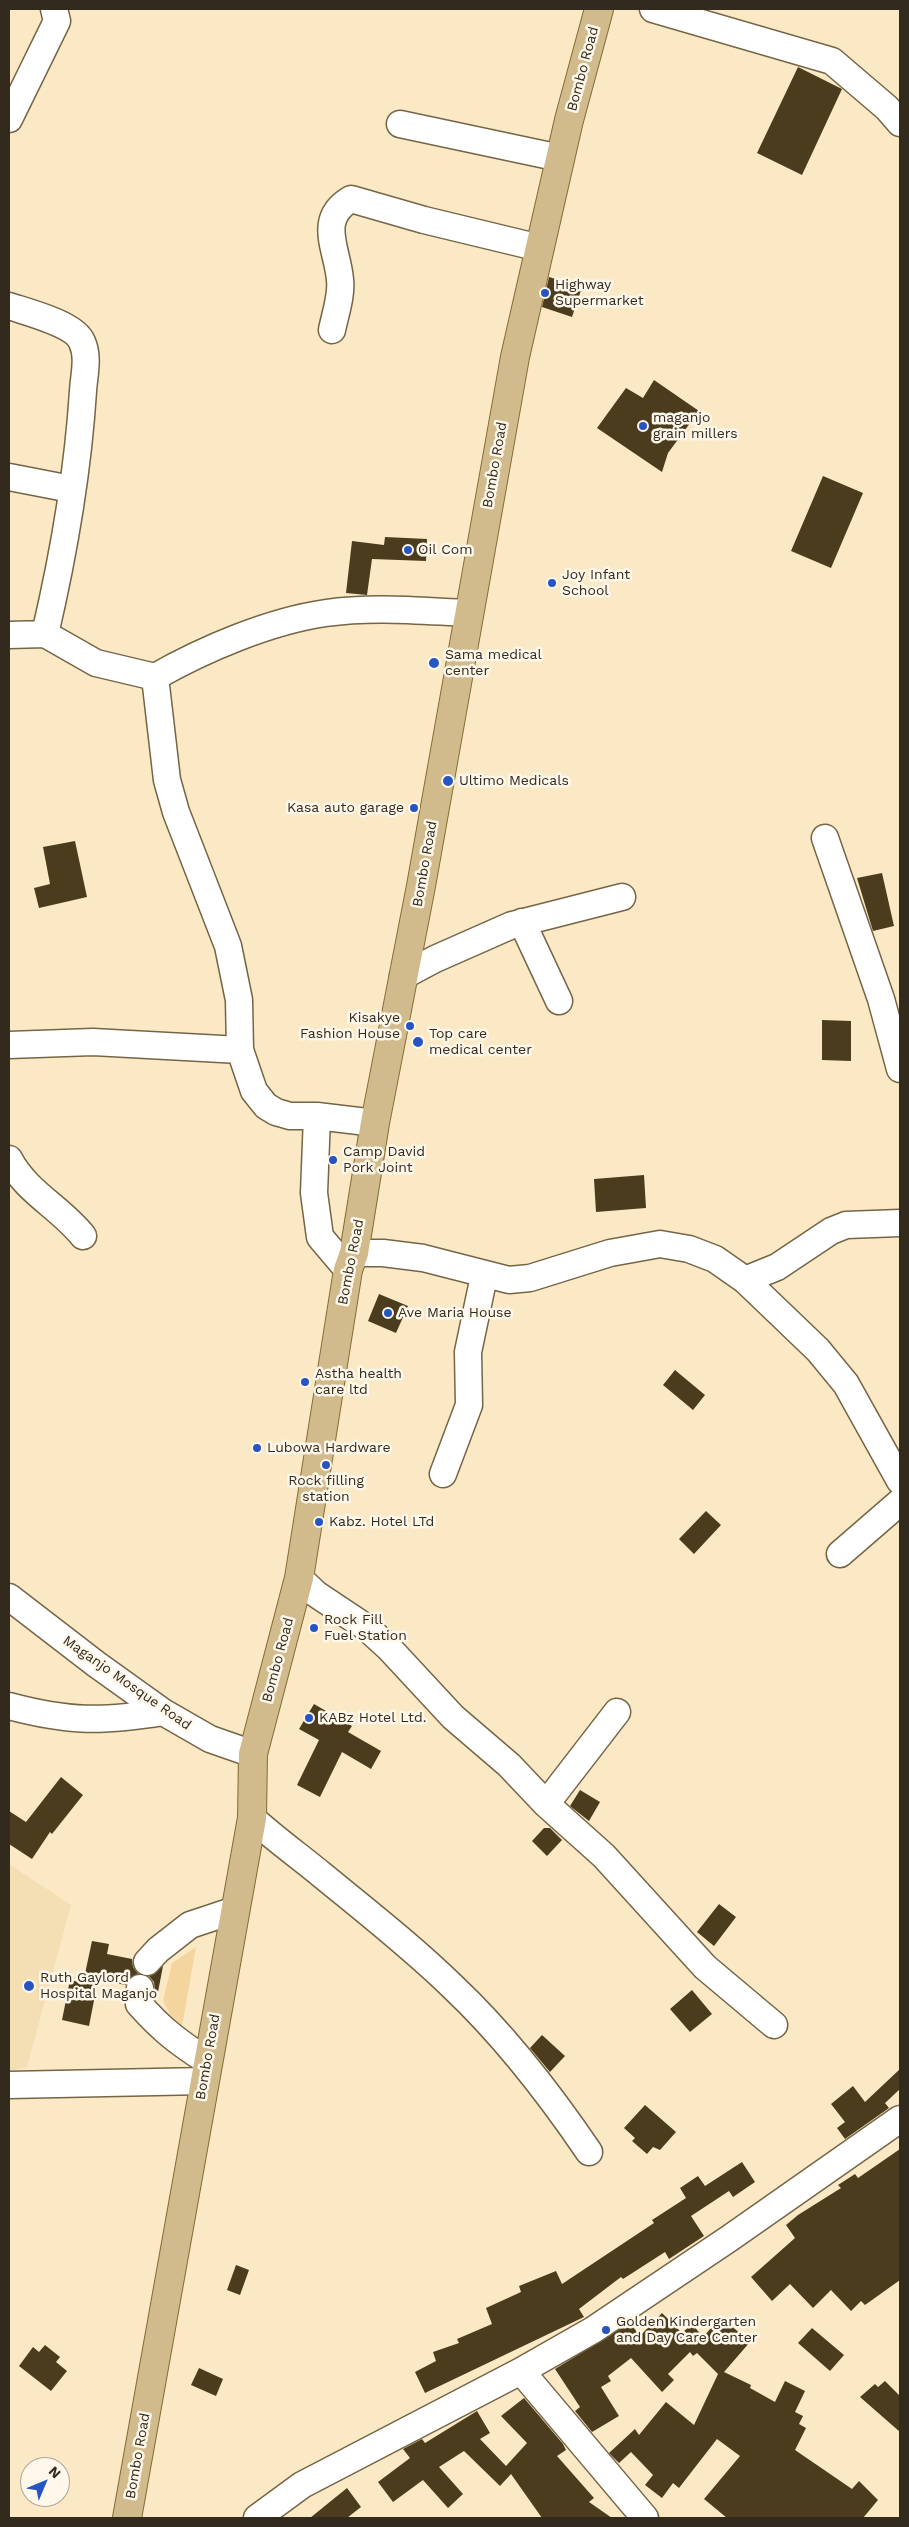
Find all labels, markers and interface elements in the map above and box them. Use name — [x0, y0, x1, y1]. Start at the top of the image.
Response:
street label: Bombo Road — [564, 25, 602, 113]
place label: Highway Supermarket — [555, 277, 644, 310]
marker: Highway Supermarket — [539, 287, 551, 299]
place label: maganjo grain millers — [653, 410, 738, 442]
marker: maganjo grain millers — [637, 420, 649, 432]
street label: Bombo Road — [479, 421, 511, 509]
place label: Oil Com — [418, 542, 473, 558]
marker: Oil Com — [402, 544, 414, 556]
place label: Joy Infant School — [562, 567, 630, 600]
marker: Joy Infant School — [546, 577, 558, 589]
place label: Sama medical center — [445, 647, 542, 680]
marker: Sama medical center — [427, 656, 441, 670]
place label: Ultimo Medicals — [459, 773, 569, 789]
marker: Ultimo Medicals — [441, 774, 455, 788]
place label: Kasa auto garage — [287, 800, 404, 816]
marker: Kasa auto garage — [408, 802, 420, 814]
street label: Bombo Road — [409, 820, 441, 908]
place label: Kisakye Fashion House — [300, 1010, 400, 1042]
marker: Kisakye Fashion House — [404, 1020, 416, 1032]
place label: Top care medical center — [429, 1026, 532, 1058]
marker: Top care medical center — [411, 1035, 425, 1049]
place label: Camp David Pork Joint — [343, 1144, 425, 1176]
marker: Camp David Pork Joint — [327, 1154, 339, 1166]
street label: Bombo Road — [334, 1218, 368, 1306]
place label: Ave Maria House — [398, 1305, 511, 1321]
marker: Ave Maria House — [382, 1307, 394, 1319]
place label: Astha health care ltd — [315, 1366, 402, 1398]
marker: Astha health care ltd — [299, 1376, 311, 1388]
place label: Lubowa Hardware — [267, 1440, 390, 1456]
marker: Lubowa Hardware — [251, 1442, 263, 1454]
marker: Rock filling station — [320, 1459, 332, 1471]
place label: Rock filling station — [288, 1473, 364, 1505]
place label: Kabz. Hotel LTd — [329, 1514, 434, 1530]
marker: Kabz. Hotel LTd — [313, 1516, 325, 1528]
place label: Rock Fill Fuel Station — [324, 1612, 407, 1644]
street label: Bombo Road — [259, 1616, 297, 1704]
marker: Rock Fill Fuel Station — [308, 1622, 320, 1634]
street label: Maganjo Mosque Road — [60, 1632, 194, 1734]
place label: KABz Hotel Ltd. — [319, 1710, 426, 1726]
marker: KABz Hotel Ltd. — [303, 1712, 315, 1724]
place label: Ruth Gaylord Hospital Maganjo — [40, 1970, 157, 2002]
marker: Ruth Gaylord Hospital Maganjo — [22, 1979, 36, 1993]
street label: Bombo Road — [192, 2013, 224, 2101]
place label: Golden Kindergarten and Day Care Center — [616, 2314, 758, 2346]
marker: Golden Kindergarten and Day Care Center — [600, 2324, 612, 2336]
street label: Bombo Road — [122, 2412, 154, 2500]
north arrow — [20, 2457, 70, 2507]
text: N — [46, 2463, 64, 2481]

